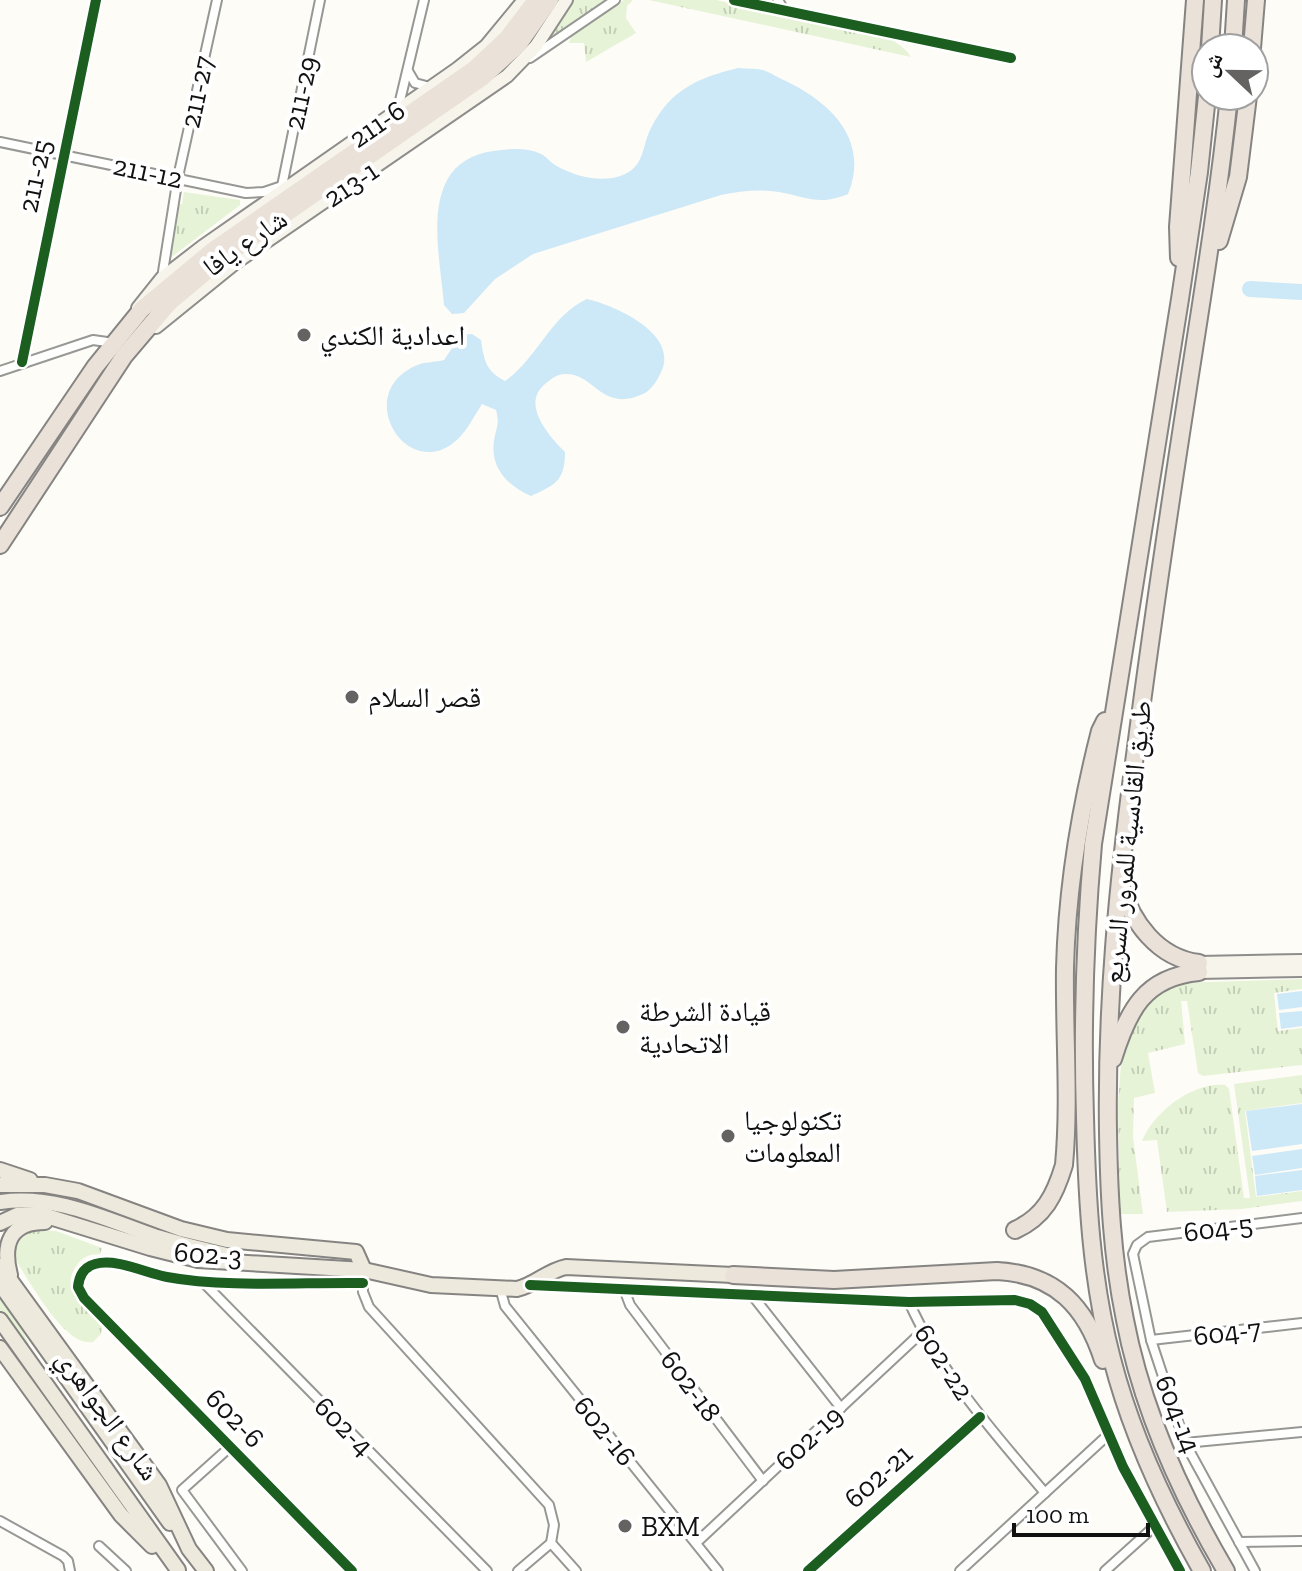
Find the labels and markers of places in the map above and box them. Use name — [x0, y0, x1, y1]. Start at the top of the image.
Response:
place label: اعدادية الكندي — [320, 319, 465, 358]
marker: اعدادية الكندي — [295, 326, 313, 344]
place label: قصر السلام — [368, 681, 481, 716]
marker: قصر السلام — [343, 688, 361, 706]
place label: قيادة الشرطة الاتحادية — [639, 995, 771, 1060]
marker: قيادة الشرطة الاتحادية — [614, 1018, 632, 1036]
place label: تكنولوجيا المعلومات — [744, 1104, 842, 1169]
marker: تكنولوجيا المعلومات — [719, 1127, 737, 1145]
place label: BXM — [641, 1510, 700, 1543]
marker: BXM — [616, 1517, 634, 1535]

